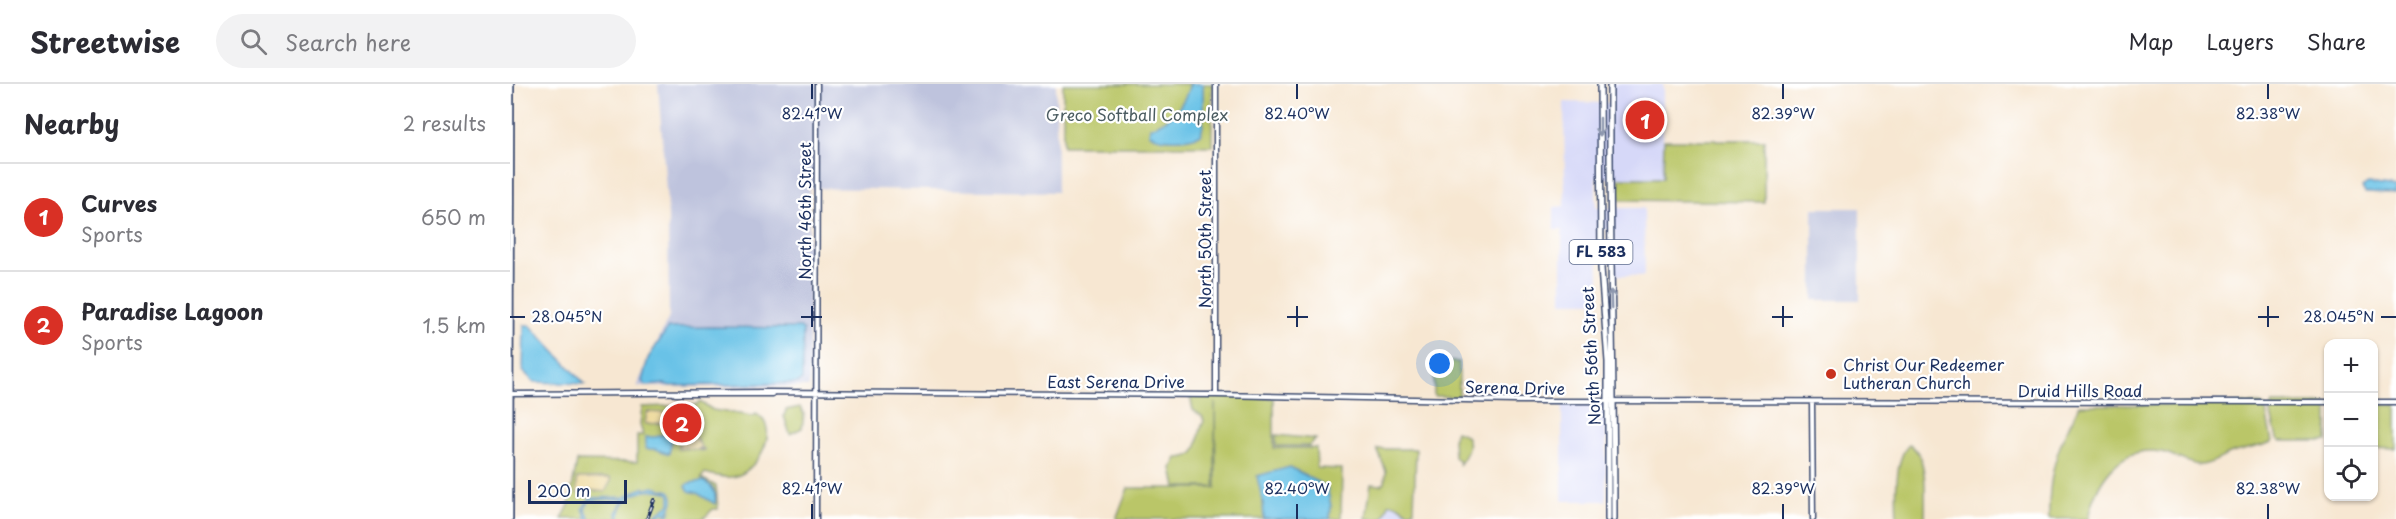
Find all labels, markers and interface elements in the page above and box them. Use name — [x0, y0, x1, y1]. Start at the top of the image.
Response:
search box — [216, 14, 636, 68]
text: Streetwise — [30, 20, 180, 63]
icon: search — [237, 25, 270, 58]
text: Search here — [285, 25, 411, 58]
text: Map — [2129, 25, 2173, 57]
text: Layers — [2206, 25, 2274, 57]
text: Share — [2307, 25, 2366, 57]
pin: 1 — [1626, 98, 1664, 142]
text: 82.41°W — [782, 101, 843, 124]
text: 82.40°W — [1264, 101, 1330, 124]
text: 82.39°W — [1751, 101, 1815, 124]
text: 82.38°W — [2236, 101, 2301, 124]
park label: Greco Softball Complex — [1046, 102, 1228, 126]
text: Nearby — [24, 104, 119, 143]
text: 2 results — [403, 108, 486, 138]
one-way arrow — [1594, 116, 1606, 136]
street label: North 46th Street — [792, 142, 816, 280]
street label: North 50th Street — [1192, 169, 1216, 308]
text: Curves — [81, 186, 157, 219]
text: 1 — [39, 202, 48, 232]
text: 650 m — [421, 202, 486, 232]
text: Sports — [81, 219, 143, 249]
road number: FL 583 — [1570, 240, 1632, 264]
street label: North 56th Street — [1574, 286, 1606, 426]
one-way arrow — [1605, 290, 1616, 310]
text: Paradise Lagoon — [81, 294, 263, 327]
text: 28.045°N — [532, 304, 602, 327]
text: 28.045°N — [2304, 304, 2374, 327]
text: 2 — [36, 310, 51, 340]
text: 1.5 km — [423, 310, 486, 340]
text: Sports — [81, 327, 143, 357]
map controls — [2324, 339, 2378, 501]
button: + — [2324, 339, 2378, 393]
your location — [1425, 349, 1454, 378]
place label: Christ Our Redeemer Lutheran Church — [1843, 352, 2005, 394]
marker: Christ Our Redeemer Lutheran Church — [1824, 367, 1838, 381]
street label: East Serena Drive — [1047, 369, 1185, 393]
street label: Serena Drive — [1465, 374, 1565, 400]
street label: Druid Hills Road — [2018, 378, 2142, 402]
button: − — [2324, 393, 2378, 447]
pin: 2 — [662, 400, 702, 446]
button: locate — [2324, 447, 2378, 501]
text: 82.41°W — [782, 476, 843, 499]
text: 82.40°W — [1264, 476, 1330, 499]
text: 82.39°W — [1751, 476, 1815, 499]
text: 82.38°W — [2236, 476, 2301, 499]
scale bar — [528, 477, 627, 504]
text: 200 m — [537, 478, 590, 502]

